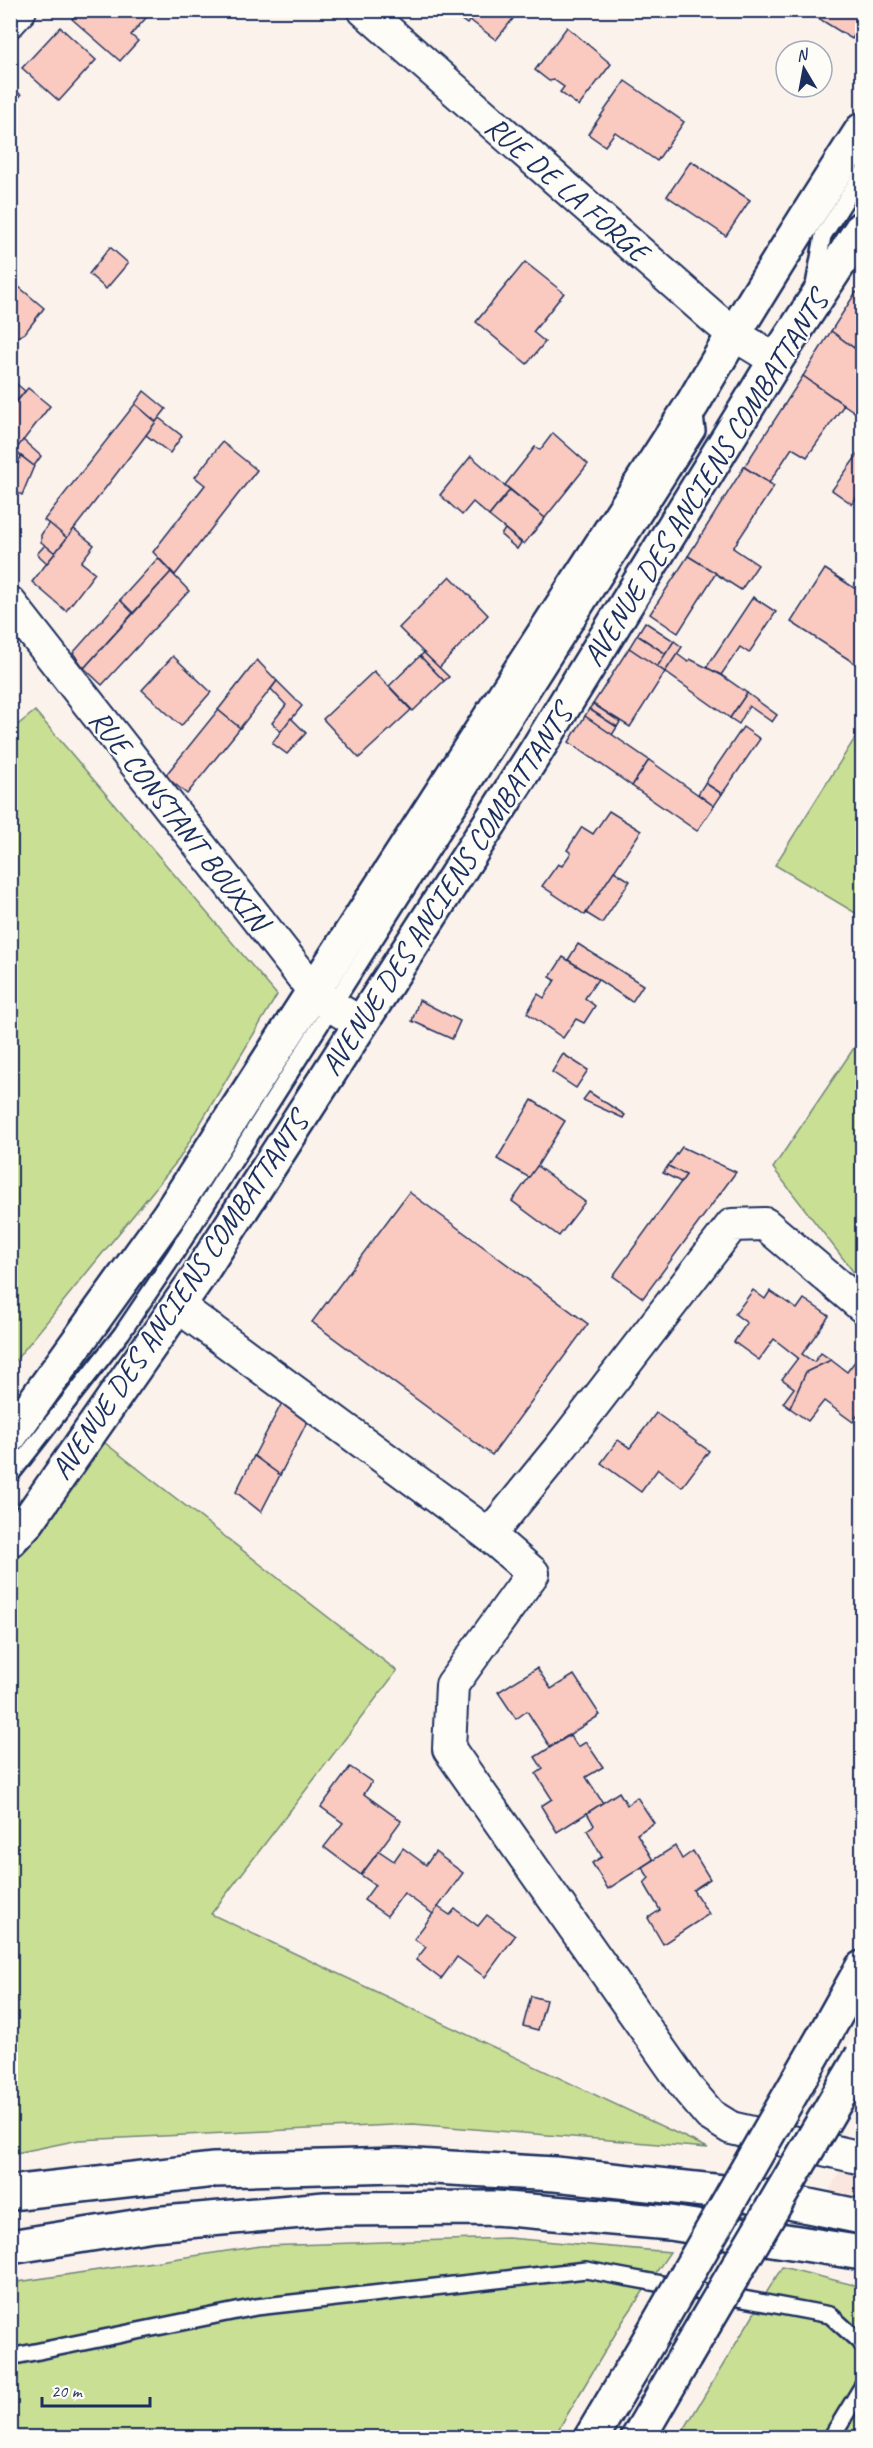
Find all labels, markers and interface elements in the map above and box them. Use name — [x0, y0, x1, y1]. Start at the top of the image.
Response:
north arrow — [774, 39, 834, 99]
text: N — [795, 44, 811, 66]
street label: RUE DE LA FORGE — [477, 108, 659, 273]
street label: AVENUE DES ANCIENS COMBATTANTS — [574, 280, 839, 673]
street label: AVENUE DES ANCIENS COMBATTANTS — [312, 693, 583, 1082]
street label: RUE CONSTANT BOUXIN — [81, 702, 280, 942]
street label: AVENUE DES ANCIENS COMBATTANTS — [42, 1101, 319, 1487]
scale bar — [42, 2370, 150, 2408]
text: 20 m — [51, 2380, 84, 2402]

